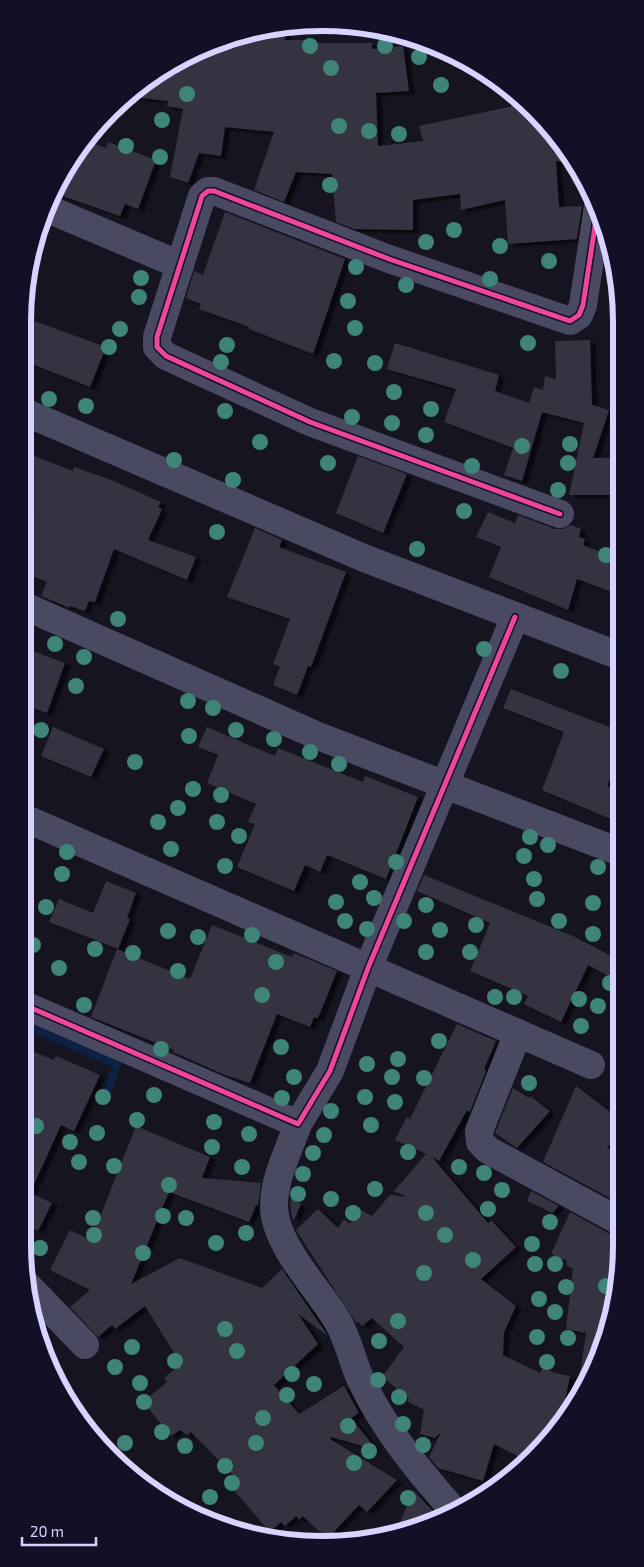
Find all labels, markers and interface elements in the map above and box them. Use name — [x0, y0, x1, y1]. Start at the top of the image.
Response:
scale bar — [22, 1514, 96, 1546]
text: 20 m — [30, 1522, 64, 1540]

